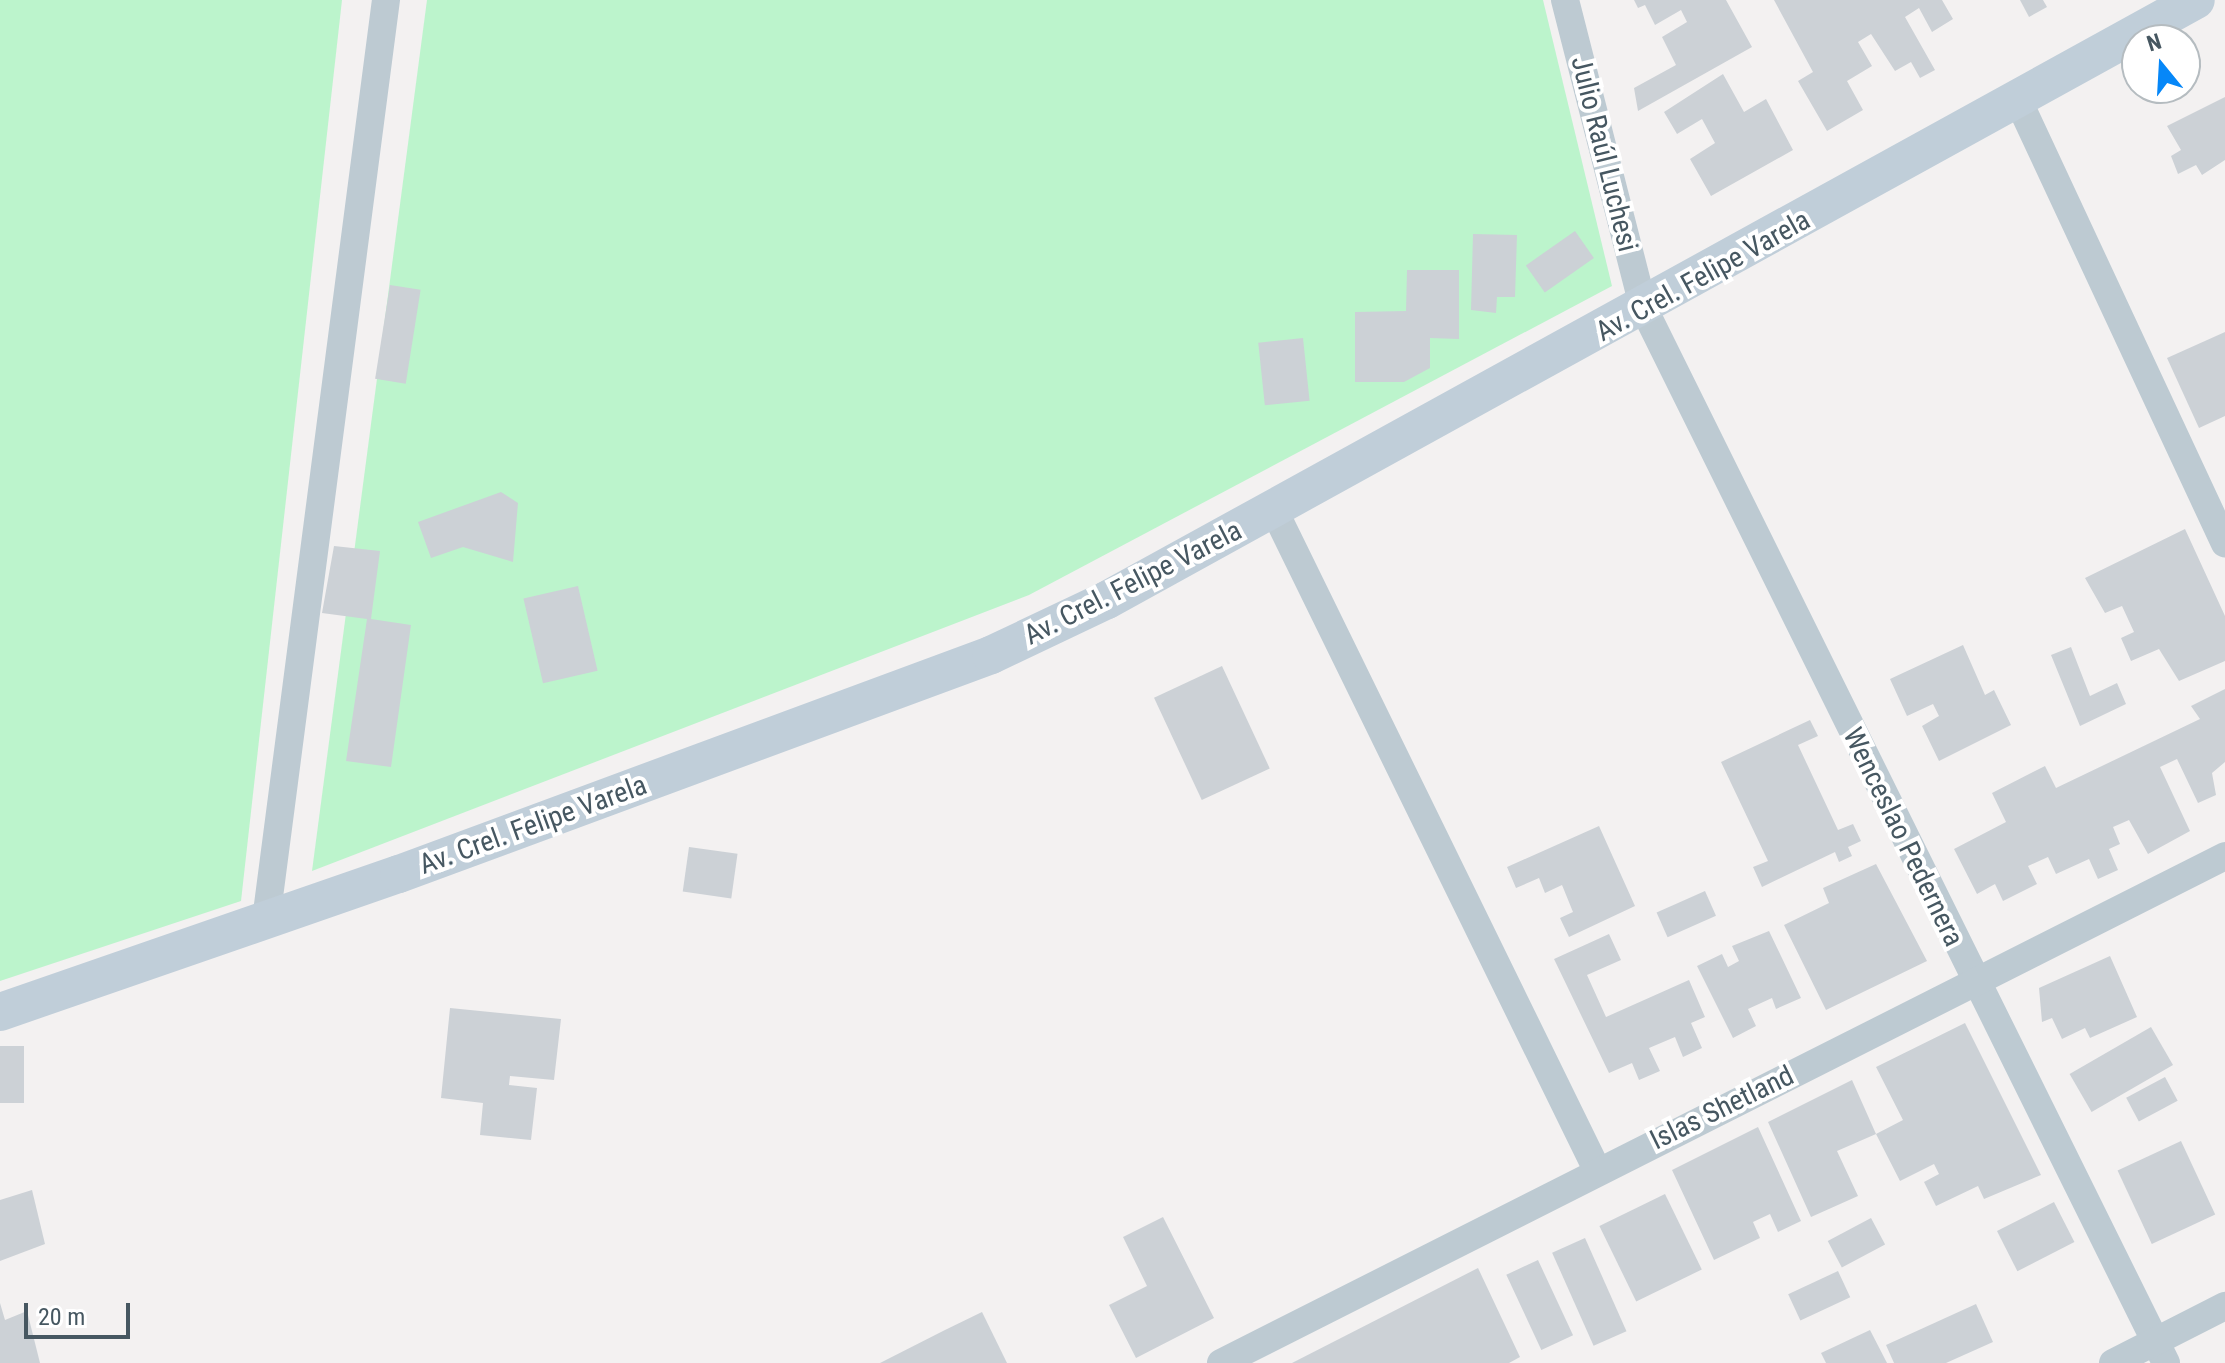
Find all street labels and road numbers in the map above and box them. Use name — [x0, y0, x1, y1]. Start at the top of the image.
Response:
street label: Julio Raúl Luchesi — [1563, 53, 1645, 255]
street label: Av. Crel. Felipe Varela — [1590, 203, 1816, 349]
street label: Av. Crel. Felipe Varela — [1019, 514, 1247, 652]
street label: Wenceslao Pedernera — [1836, 722, 1970, 952]
street label: Av. Crel. Felipe Varela — [415, 768, 651, 882]
street label: Islas Shetland — [1645, 1059, 1799, 1157]

